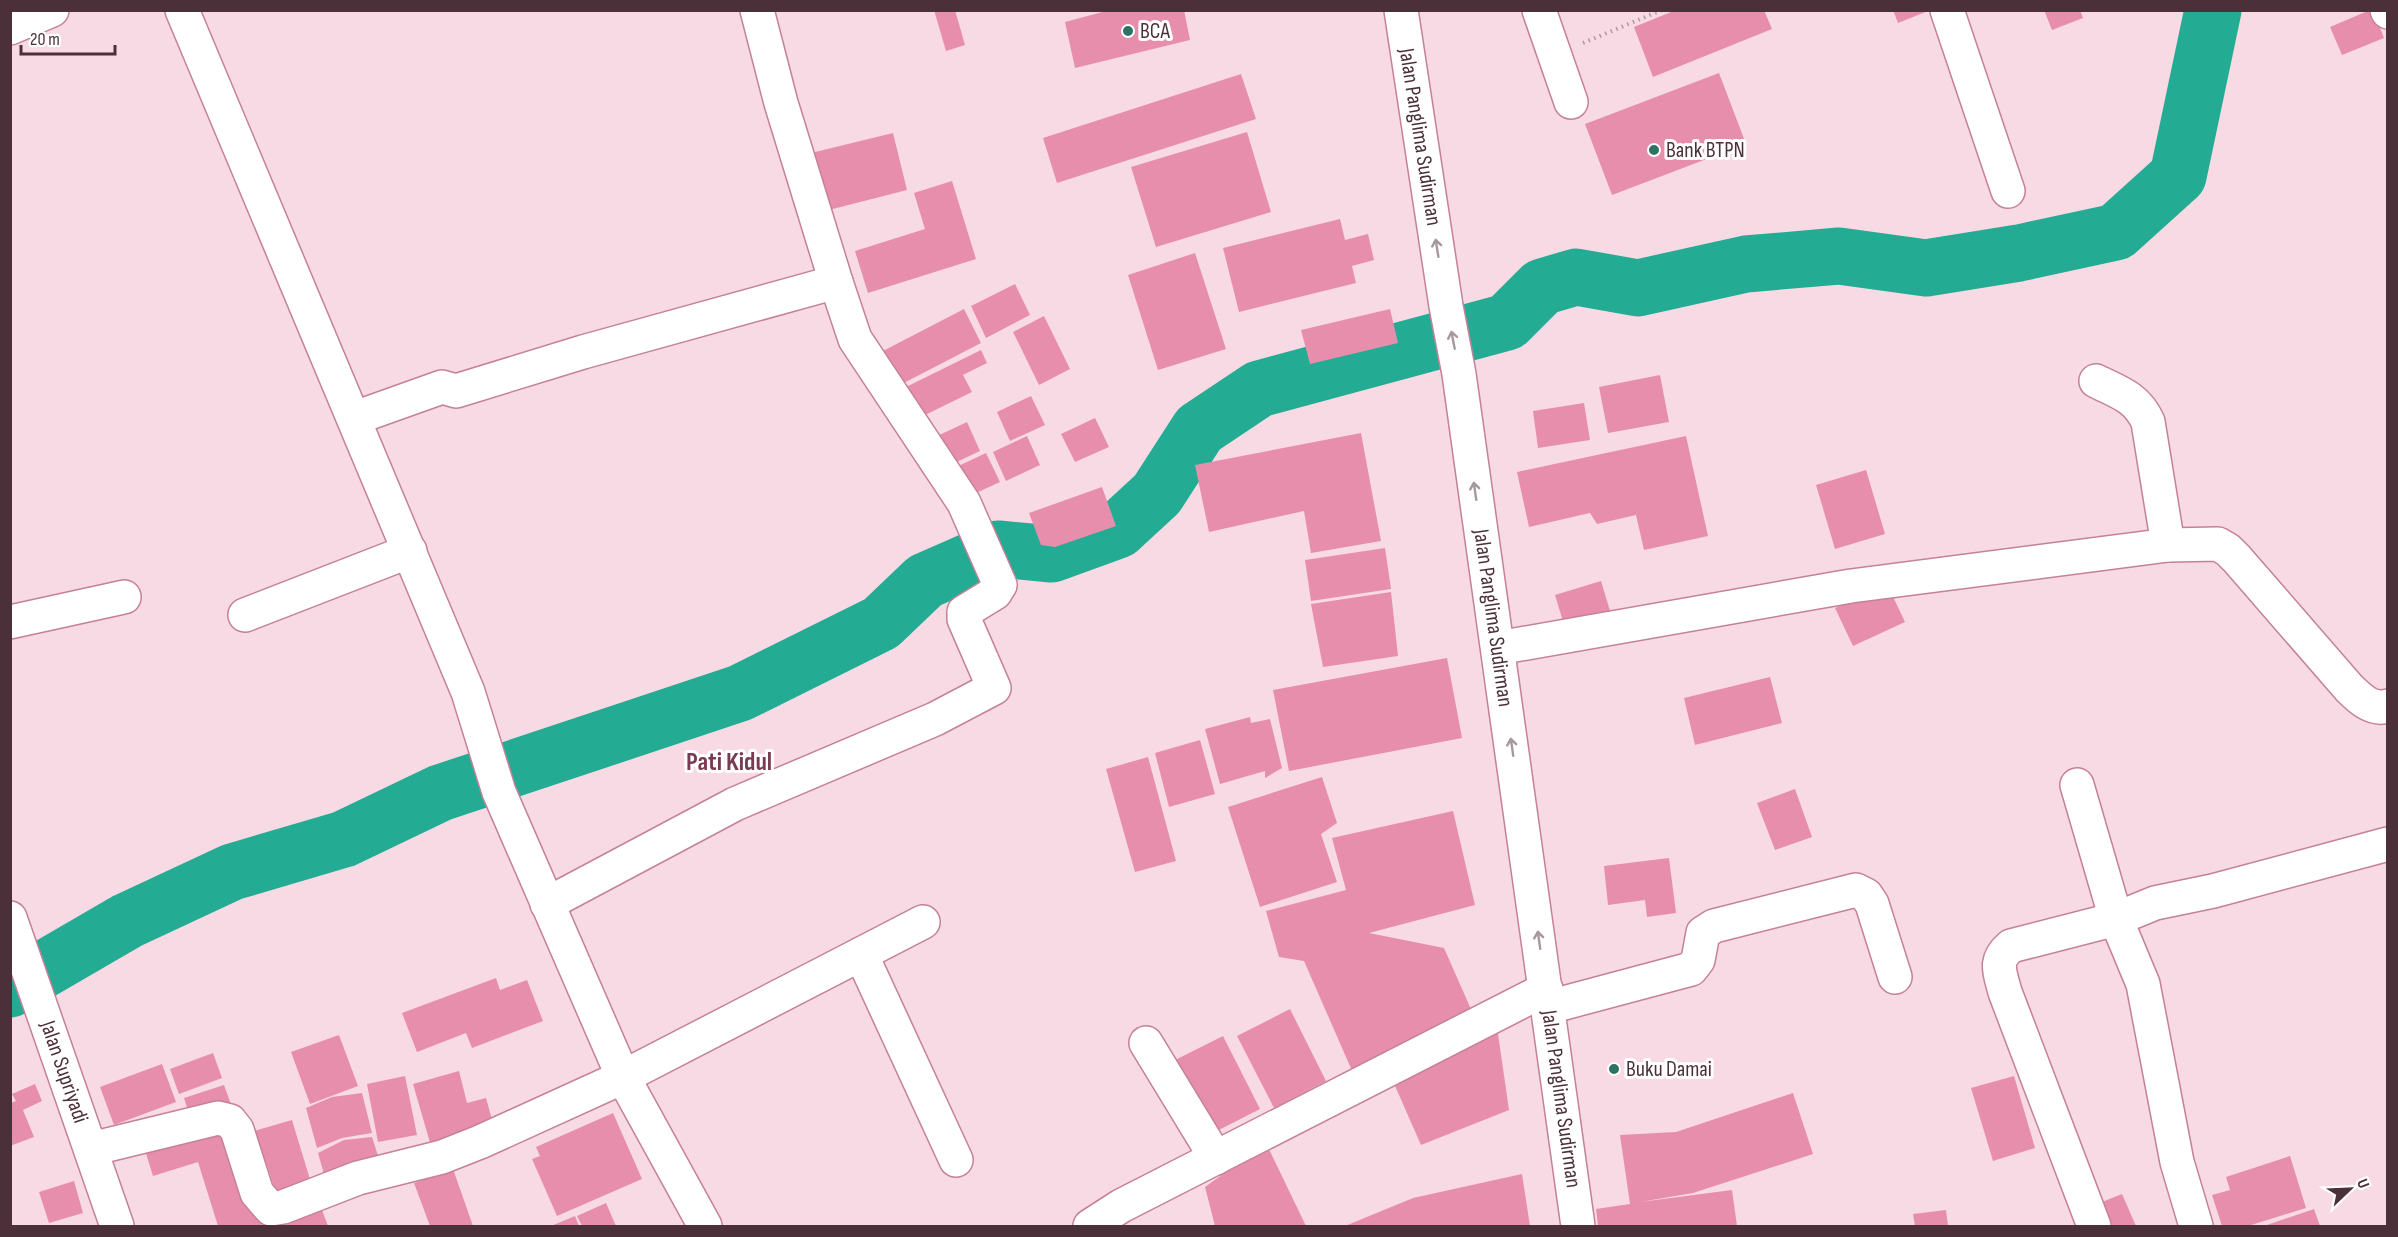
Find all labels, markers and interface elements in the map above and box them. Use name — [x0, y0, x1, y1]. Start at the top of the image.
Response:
scale bar — [21, 18, 116, 56]
place label: BCA — [1140, 18, 1171, 45]
marker: BCA — [1121, 24, 1135, 38]
text: 20 m — [30, 29, 60, 50]
street label: Jalan Panglima Sudirman — [1393, 45, 1447, 228]
place label: Bank BTPN — [1666, 137, 1745, 164]
marker: Bank BTPN — [1647, 143, 1661, 157]
one-way arrow — [1432, 238, 1443, 258]
one-way arrow — [1447, 331, 1458, 350]
one-way arrow — [1470, 482, 1481, 501]
street label: Jalan Panglima Sudirman — [1467, 526, 1519, 709]
one-way arrow — [1506, 737, 1517, 757]
district label: Pati Kidul — [686, 747, 772, 778]
one-way arrow — [1534, 930, 1545, 950]
street label: Jalan Panglima Sudirman — [1535, 1007, 1587, 1190]
street label: Jalan Supriyadi — [34, 1016, 94, 1127]
place label: Buku Damai — [1626, 1056, 1712, 1083]
marker: Buku Damai — [1607, 1062, 1621, 1076]
north arrow — [2320, 1159, 2380, 1219]
text: U — [2352, 1176, 2373, 1191]

